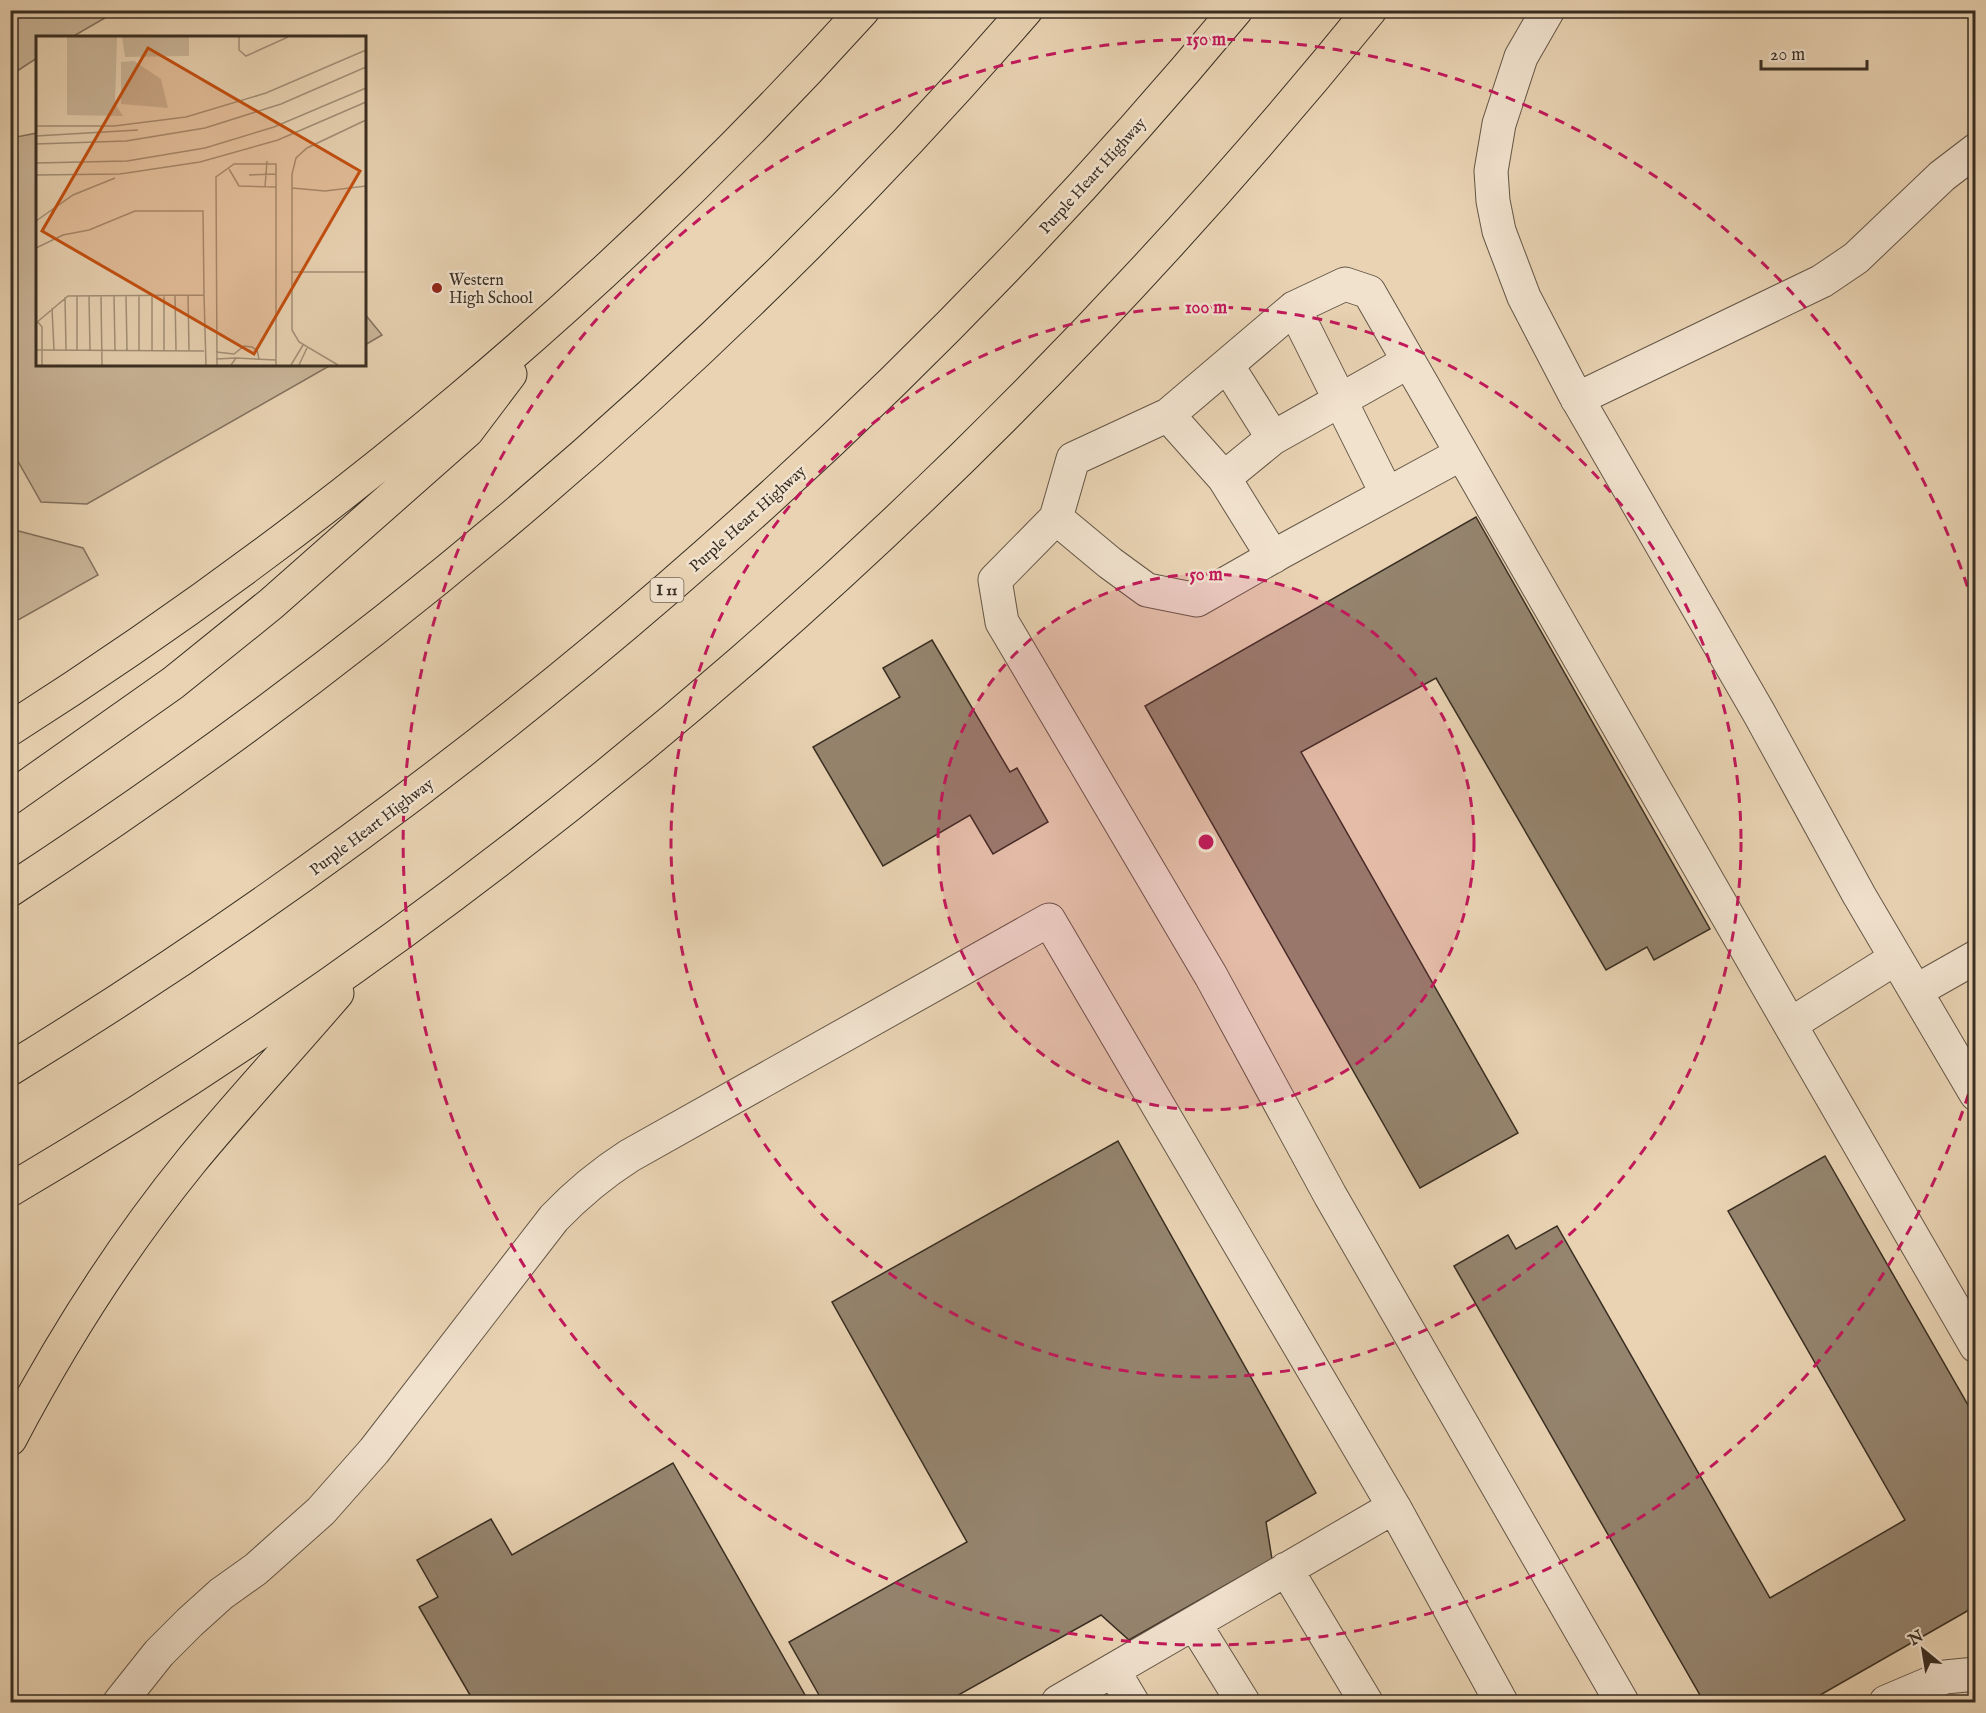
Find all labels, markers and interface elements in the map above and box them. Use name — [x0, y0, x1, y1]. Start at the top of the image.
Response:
text: 150 m — [1186, 29, 1226, 52]
scale bar — [1761, 33, 1868, 71]
inset map — [36, 36, 366, 366]
text: 20 m — [1770, 44, 1805, 67]
street label: Purple Heart Highway — [1036, 114, 1151, 239]
place label: Western High School — [449, 271, 533, 309]
marker: Western High School — [430, 281, 444, 295]
text: 100 m — [1185, 297, 1227, 320]
street label: Purple Heart Highway — [686, 462, 811, 577]
text: 50 m — [1189, 564, 1223, 587]
road number: I 11 — [650, 578, 684, 602]
street label: Purple Heart Highway — [306, 774, 438, 881]
centre of rings — [1196, 832, 1216, 852]
north arrow — [1893, 1620, 1953, 1680]
text: N — [1905, 1627, 1928, 1651]

